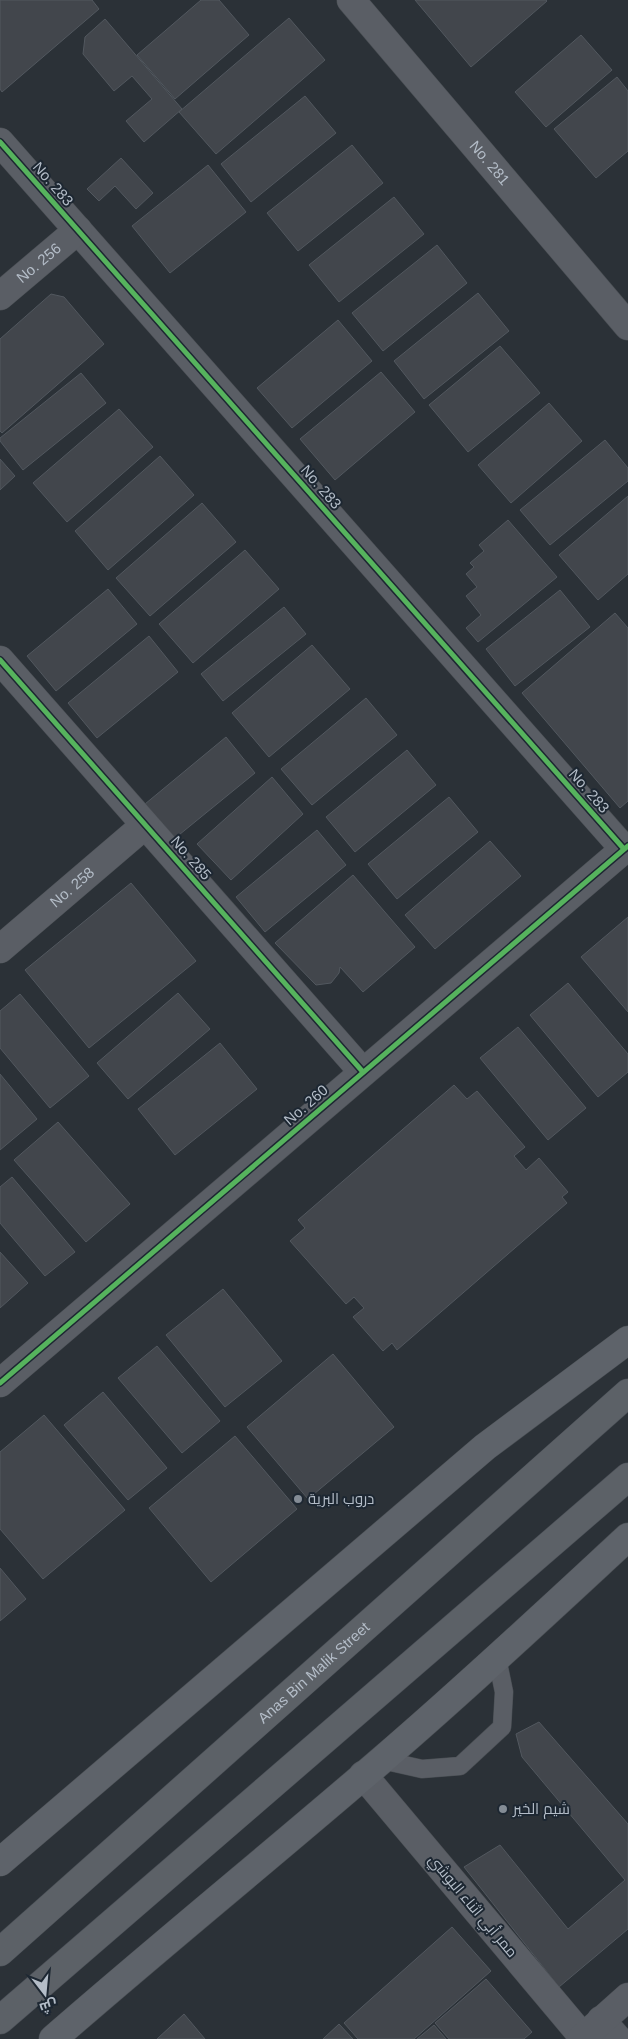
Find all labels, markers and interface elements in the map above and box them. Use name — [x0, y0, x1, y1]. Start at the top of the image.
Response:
street label: No. 281 — [466, 137, 513, 188]
street label: No. 283 — [30, 158, 77, 209]
street label: No. 256 — [13, 239, 64, 286]
street label: No. 283 — [298, 461, 345, 512]
street label: No. 283 — [566, 765, 613, 816]
street label: No. 285 — [168, 832, 215, 883]
street label: No. 258 — [46, 863, 97, 910]
street label: No. 260 — [280, 1081, 331, 1128]
place label: دروب البرية — [308, 1490, 374, 1508]
marker: دروب البرية — [292, 1493, 304, 1505]
street label: Anas Bin Malik Street — [254, 1618, 373, 1726]
place label: شيم الخير — [512, 1800, 570, 1819]
marker: شيم الخير — [497, 1803, 509, 1815]
street label: ممر أبي اثناء البوشي — [422, 1850, 522, 1963]
north arrow — [20, 1969, 70, 2019]
text: ش — [37, 1995, 59, 2017]

